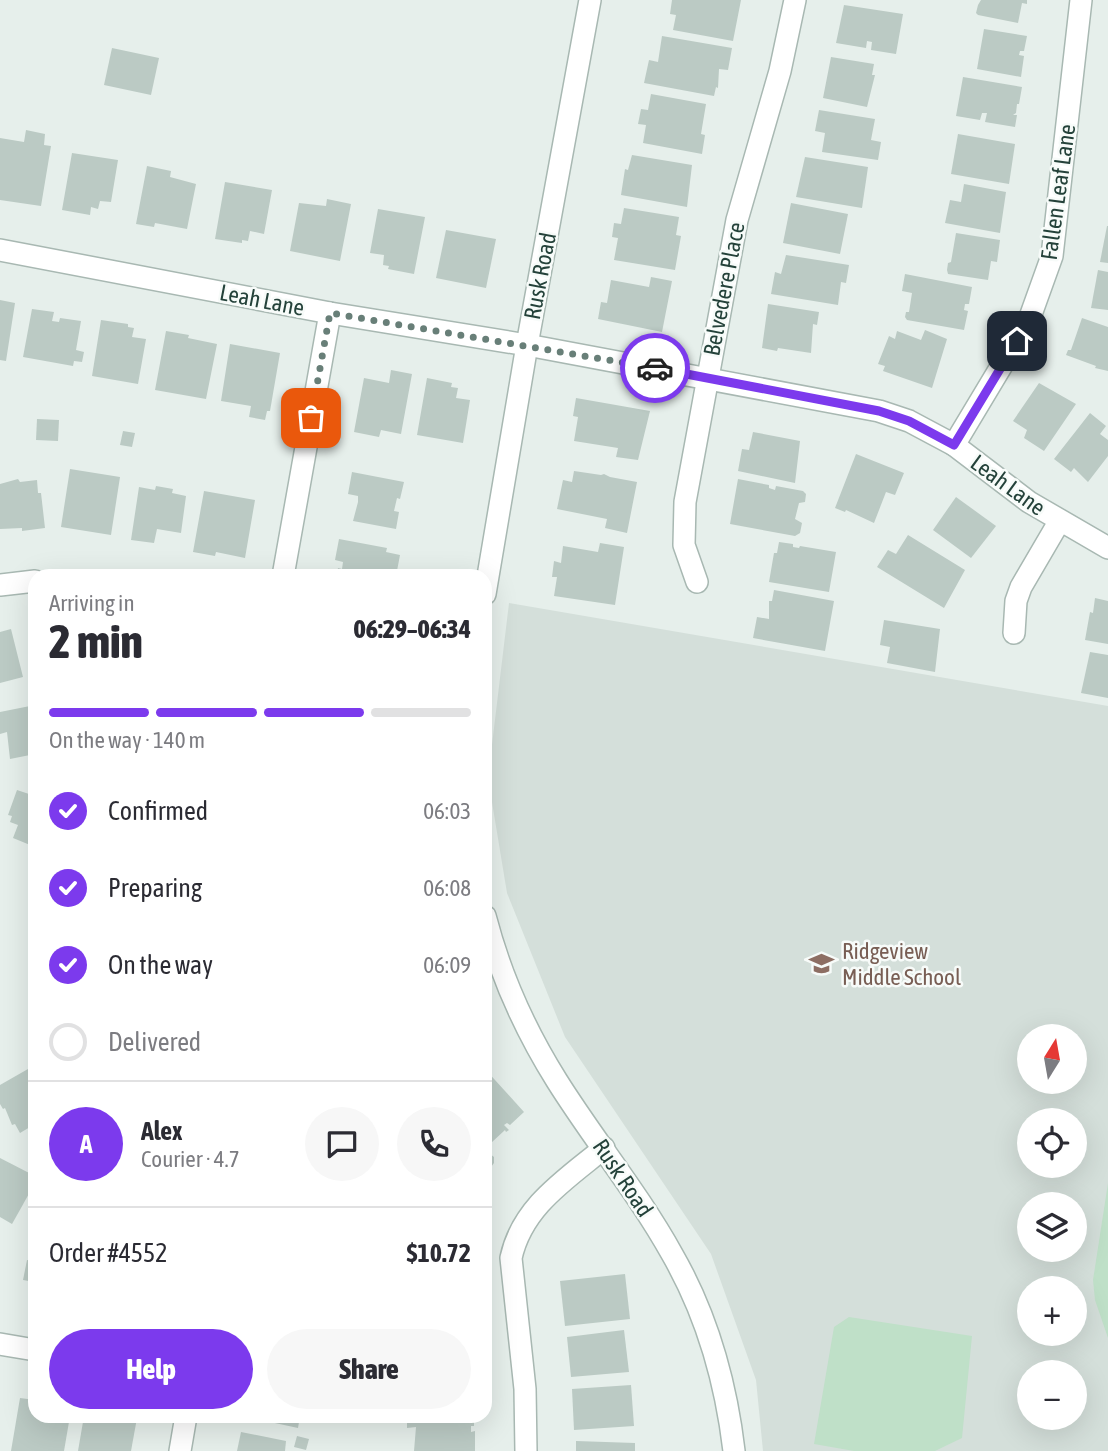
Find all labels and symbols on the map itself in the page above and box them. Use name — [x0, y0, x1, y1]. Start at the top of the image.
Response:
street label: Fallen Leaf Lane — [1036, 122, 1080, 262]
street label: Belvedere Place — [698, 220, 750, 358]
street label: Rusk Road — [519, 230, 561, 322]
street label: Leah Lane — [218, 279, 306, 321]
pin — [987, 311, 1047, 371]
courier — [620, 333, 690, 403]
pin — [281, 388, 341, 448]
street label: Leah Lane — [966, 449, 1050, 521]
place label: Ridgeview Middle School — [842, 938, 961, 990]
school or university icon: Ridgeview Middle School — [808, 950, 836, 978]
north arrow — [1017, 1024, 1087, 1094]
street label: Rusk Road — [588, 1134, 658, 1222]

